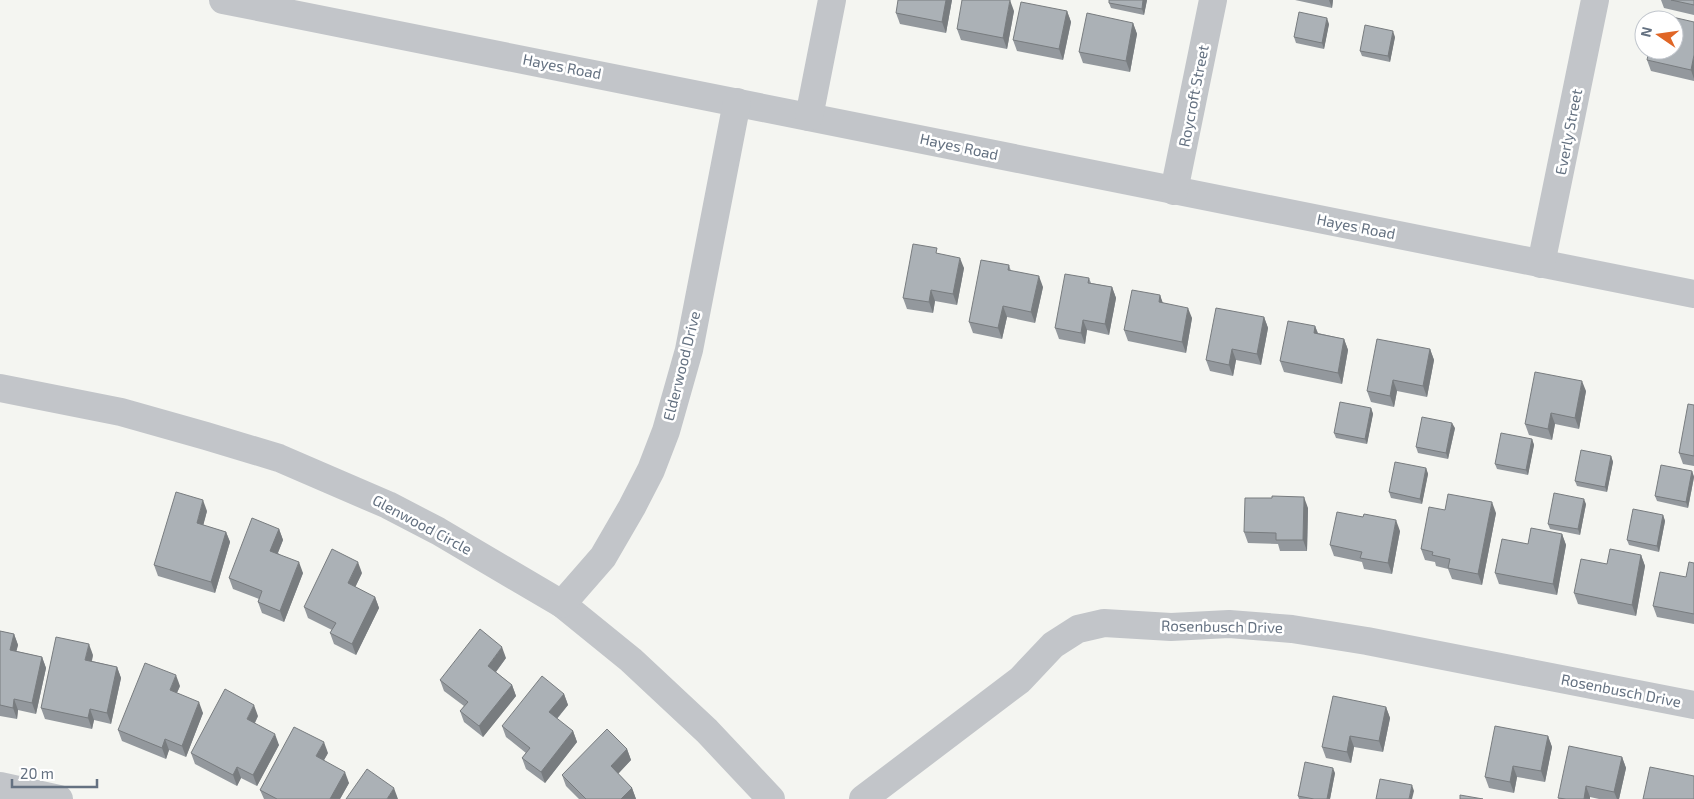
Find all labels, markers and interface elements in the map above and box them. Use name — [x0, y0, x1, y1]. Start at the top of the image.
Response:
north arrow — [1634, 10, 1684, 60]
text: N — [1636, 25, 1655, 39]
street label: Roycroft Street — [1174, 43, 1212, 148]
street label: Hayes Road — [521, 50, 603, 82]
street label: Everly Street — [1551, 87, 1585, 176]
street label: Hayes Road — [918, 129, 1000, 163]
street label: Hayes Road — [1315, 210, 1397, 242]
street label: Elderwood Drive — [659, 309, 703, 422]
street label: Glenwood Circle — [370, 490, 475, 558]
street label: Rosenbusch Drive — [1161, 616, 1283, 636]
street label: Rosenbusch Drive — [1560, 670, 1683, 710]
scale bar — [12, 756, 98, 788]
text: 20 m — [20, 764, 54, 782]

